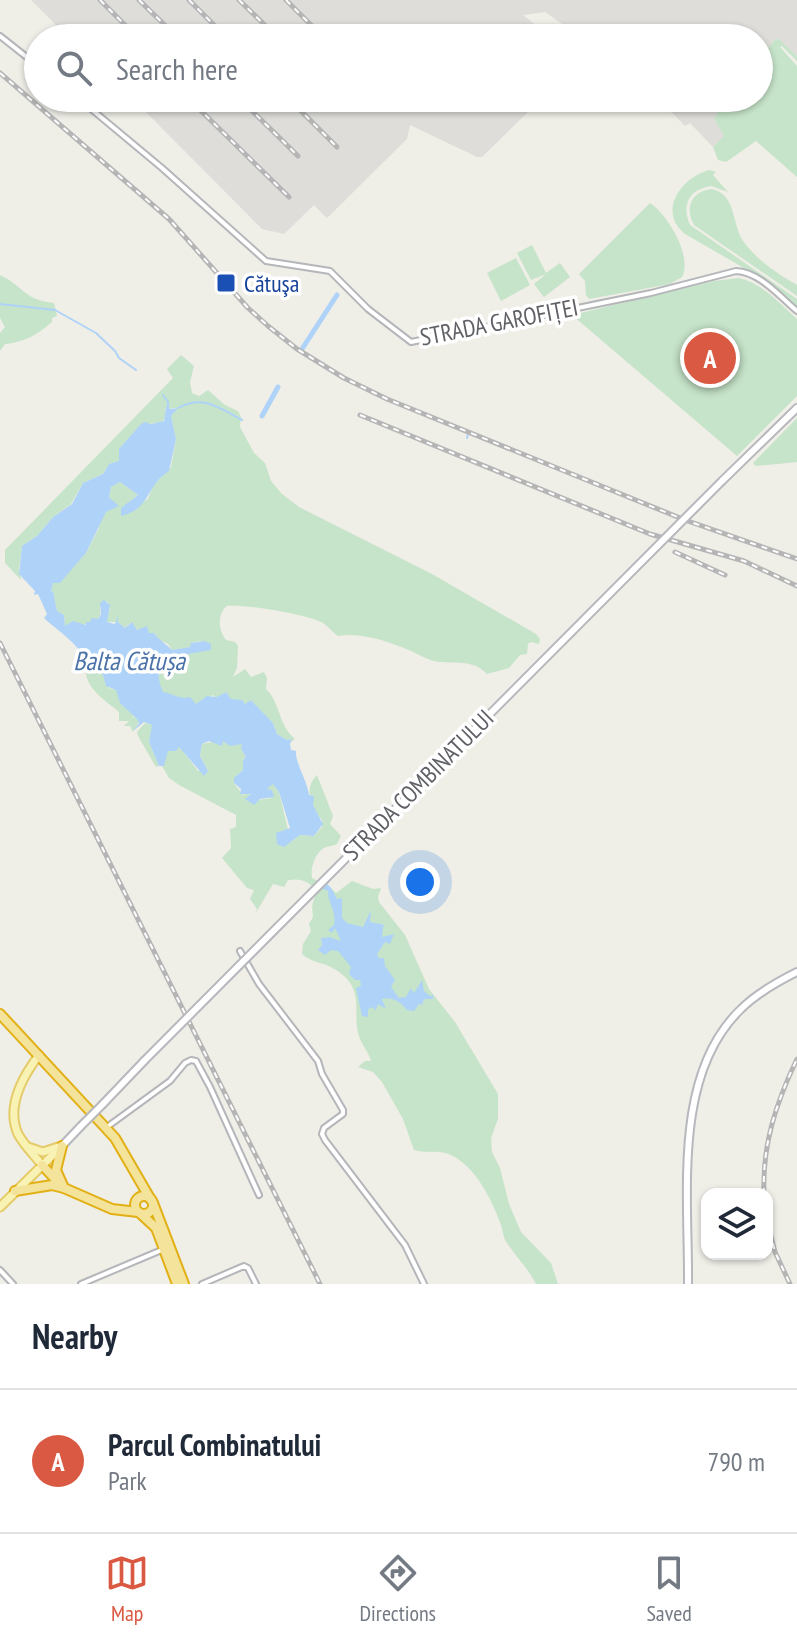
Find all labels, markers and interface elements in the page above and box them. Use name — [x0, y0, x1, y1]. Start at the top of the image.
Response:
search box — [24, 24, 773, 112]
icon: search — [52, 46, 96, 90]
text: Search here — [116, 49, 238, 88]
place label: Cătuşa — [244, 268, 299, 299]
marker: Cătuşa — [215, 272, 237, 294]
street label: STRADA GAROFIȚEI — [417, 291, 581, 353]
pin: A — [684, 328, 736, 388]
water label: Balta Cătușa — [73, 644, 186, 677]
street label: STRADA COMBINATULUI — [336, 703, 500, 867]
your location — [400, 862, 440, 902]
map controls — [701, 1188, 773, 1260]
button: layers — [701, 1188, 773, 1260]
text: Nearby — [32, 1314, 117, 1358]
text: Parcul Combinatului — [108, 1425, 321, 1464]
text: A — [51, 1445, 65, 1478]
text: 790 m — [707, 1445, 765, 1478]
text: Park — [108, 1464, 147, 1497]
tab: Map — [105, 1551, 149, 1627]
tab: Directions — [360, 1551, 436, 1627]
tab: Saved — [646, 1551, 692, 1627]

